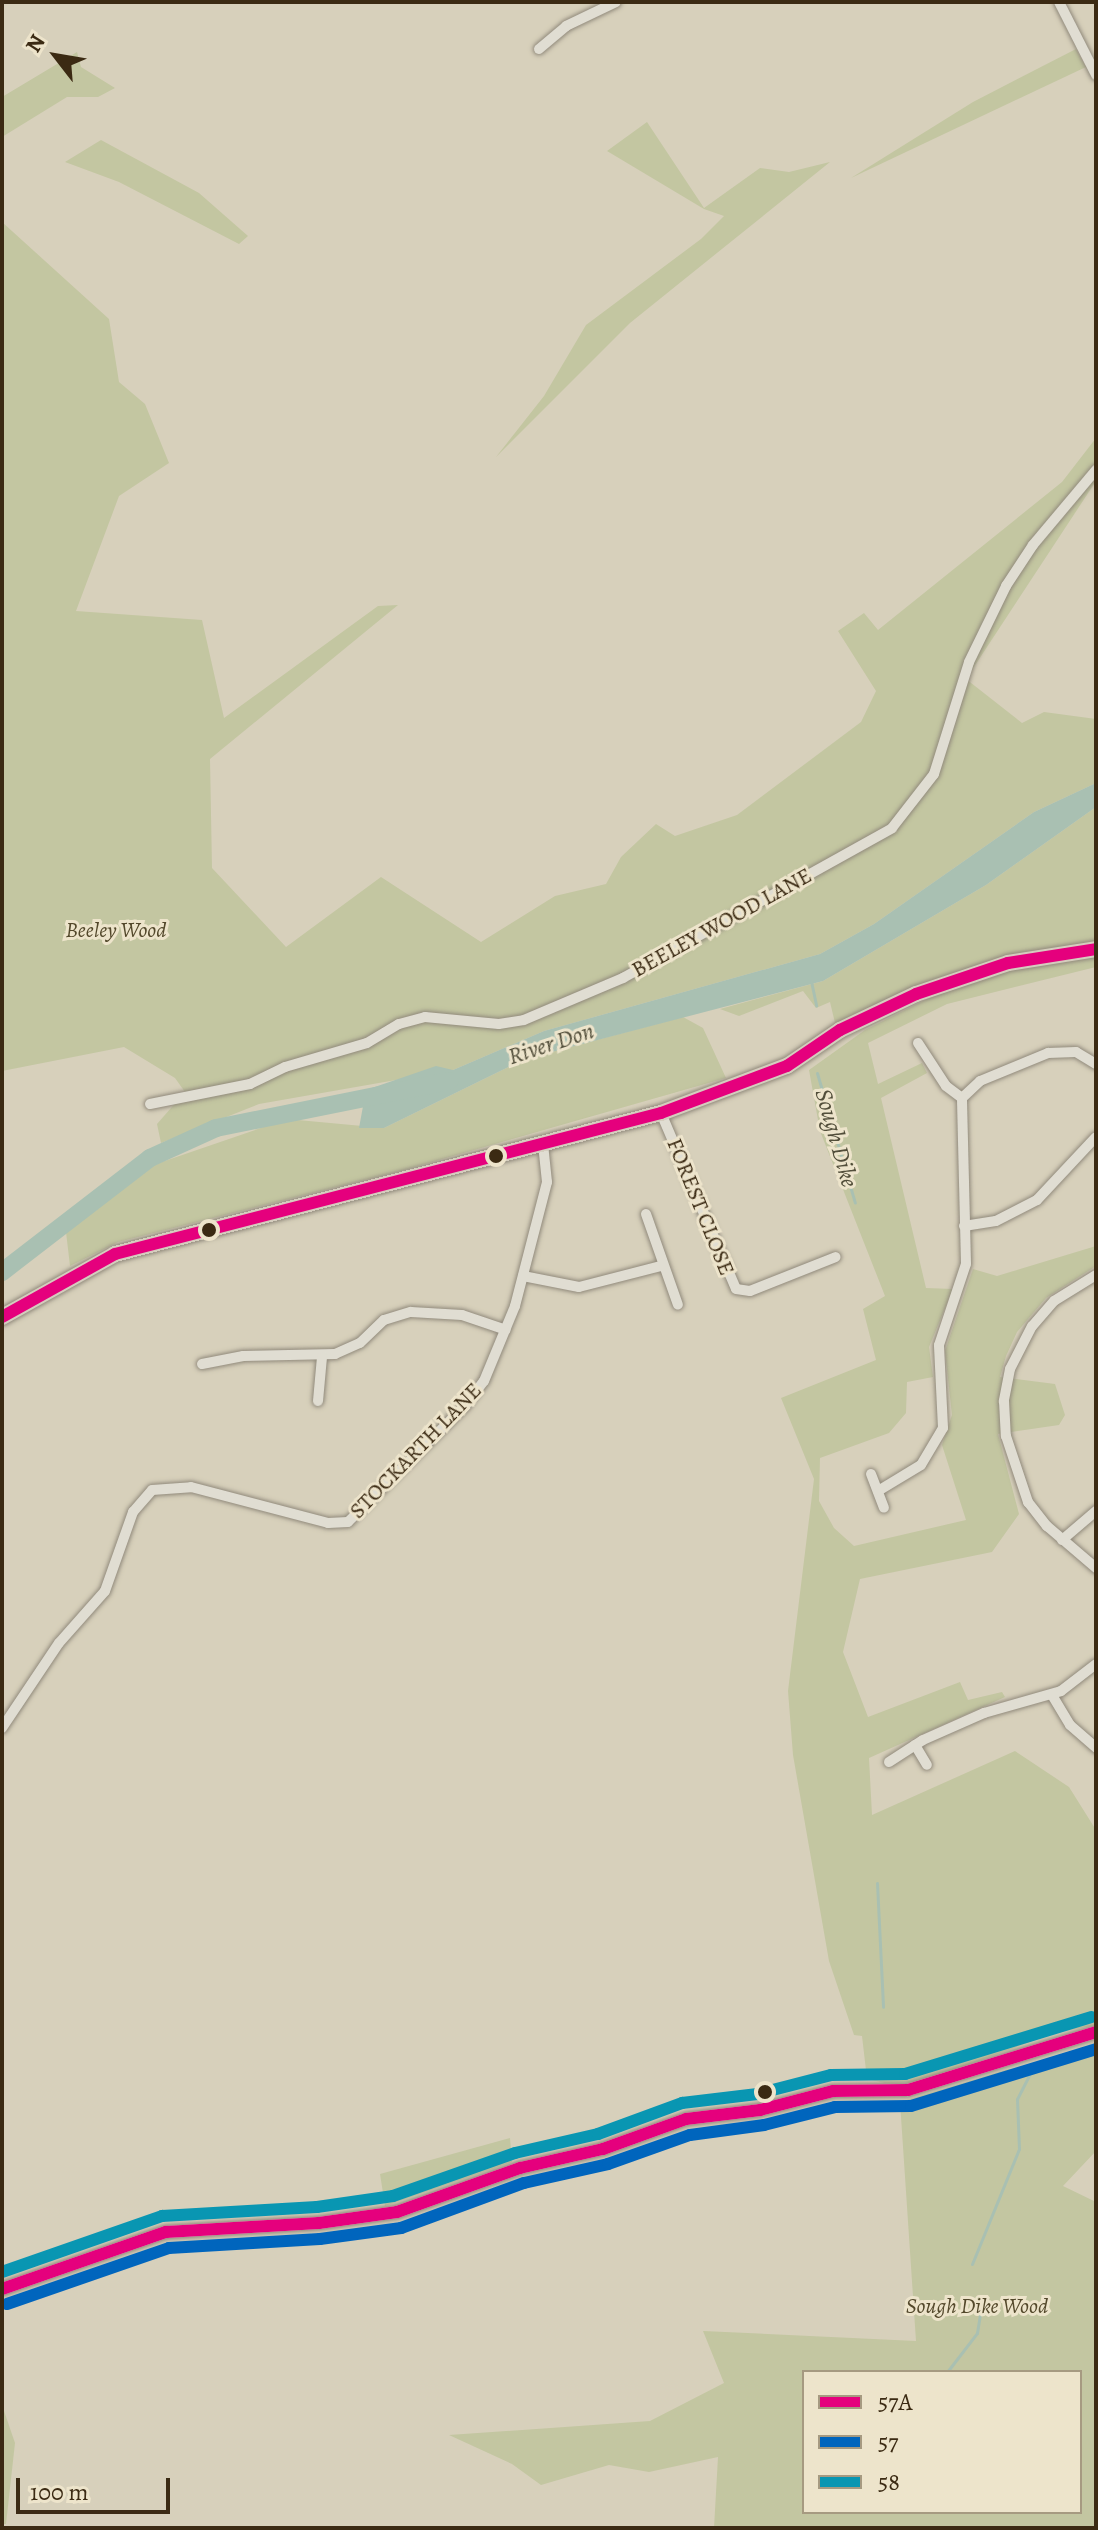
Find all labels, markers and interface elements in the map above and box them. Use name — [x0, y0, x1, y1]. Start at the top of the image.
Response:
north arrow — [16, 16, 96, 96]
text: N — [18, 29, 52, 58]
street label: BEELEY WOOD LANE — [627, 863, 817, 983]
park label: Beeley Wood — [66, 918, 166, 944]
water label: River Don — [504, 1017, 598, 1071]
water label: Sough Dike — [808, 1085, 864, 1191]
street label: FOREST CLOSE — [660, 1135, 740, 1279]
unlabelled marker — [488, 1148, 504, 1164]
unlabelled marker — [201, 1222, 217, 1238]
street label: STOCKARTH LANE — [345, 1378, 487, 1524]
unlabelled marker — [757, 2084, 773, 2100]
park label: Sough Dike Wood — [906, 2294, 1048, 2320]
legend — [802, 2370, 1082, 2514]
text: 57A — [878, 2386, 912, 2418]
text: 57 — [878, 2426, 898, 2458]
scale bar — [20, 2462, 174, 2512]
text: 58 — [878, 2466, 900, 2498]
text: 100 m — [30, 2476, 89, 2508]

